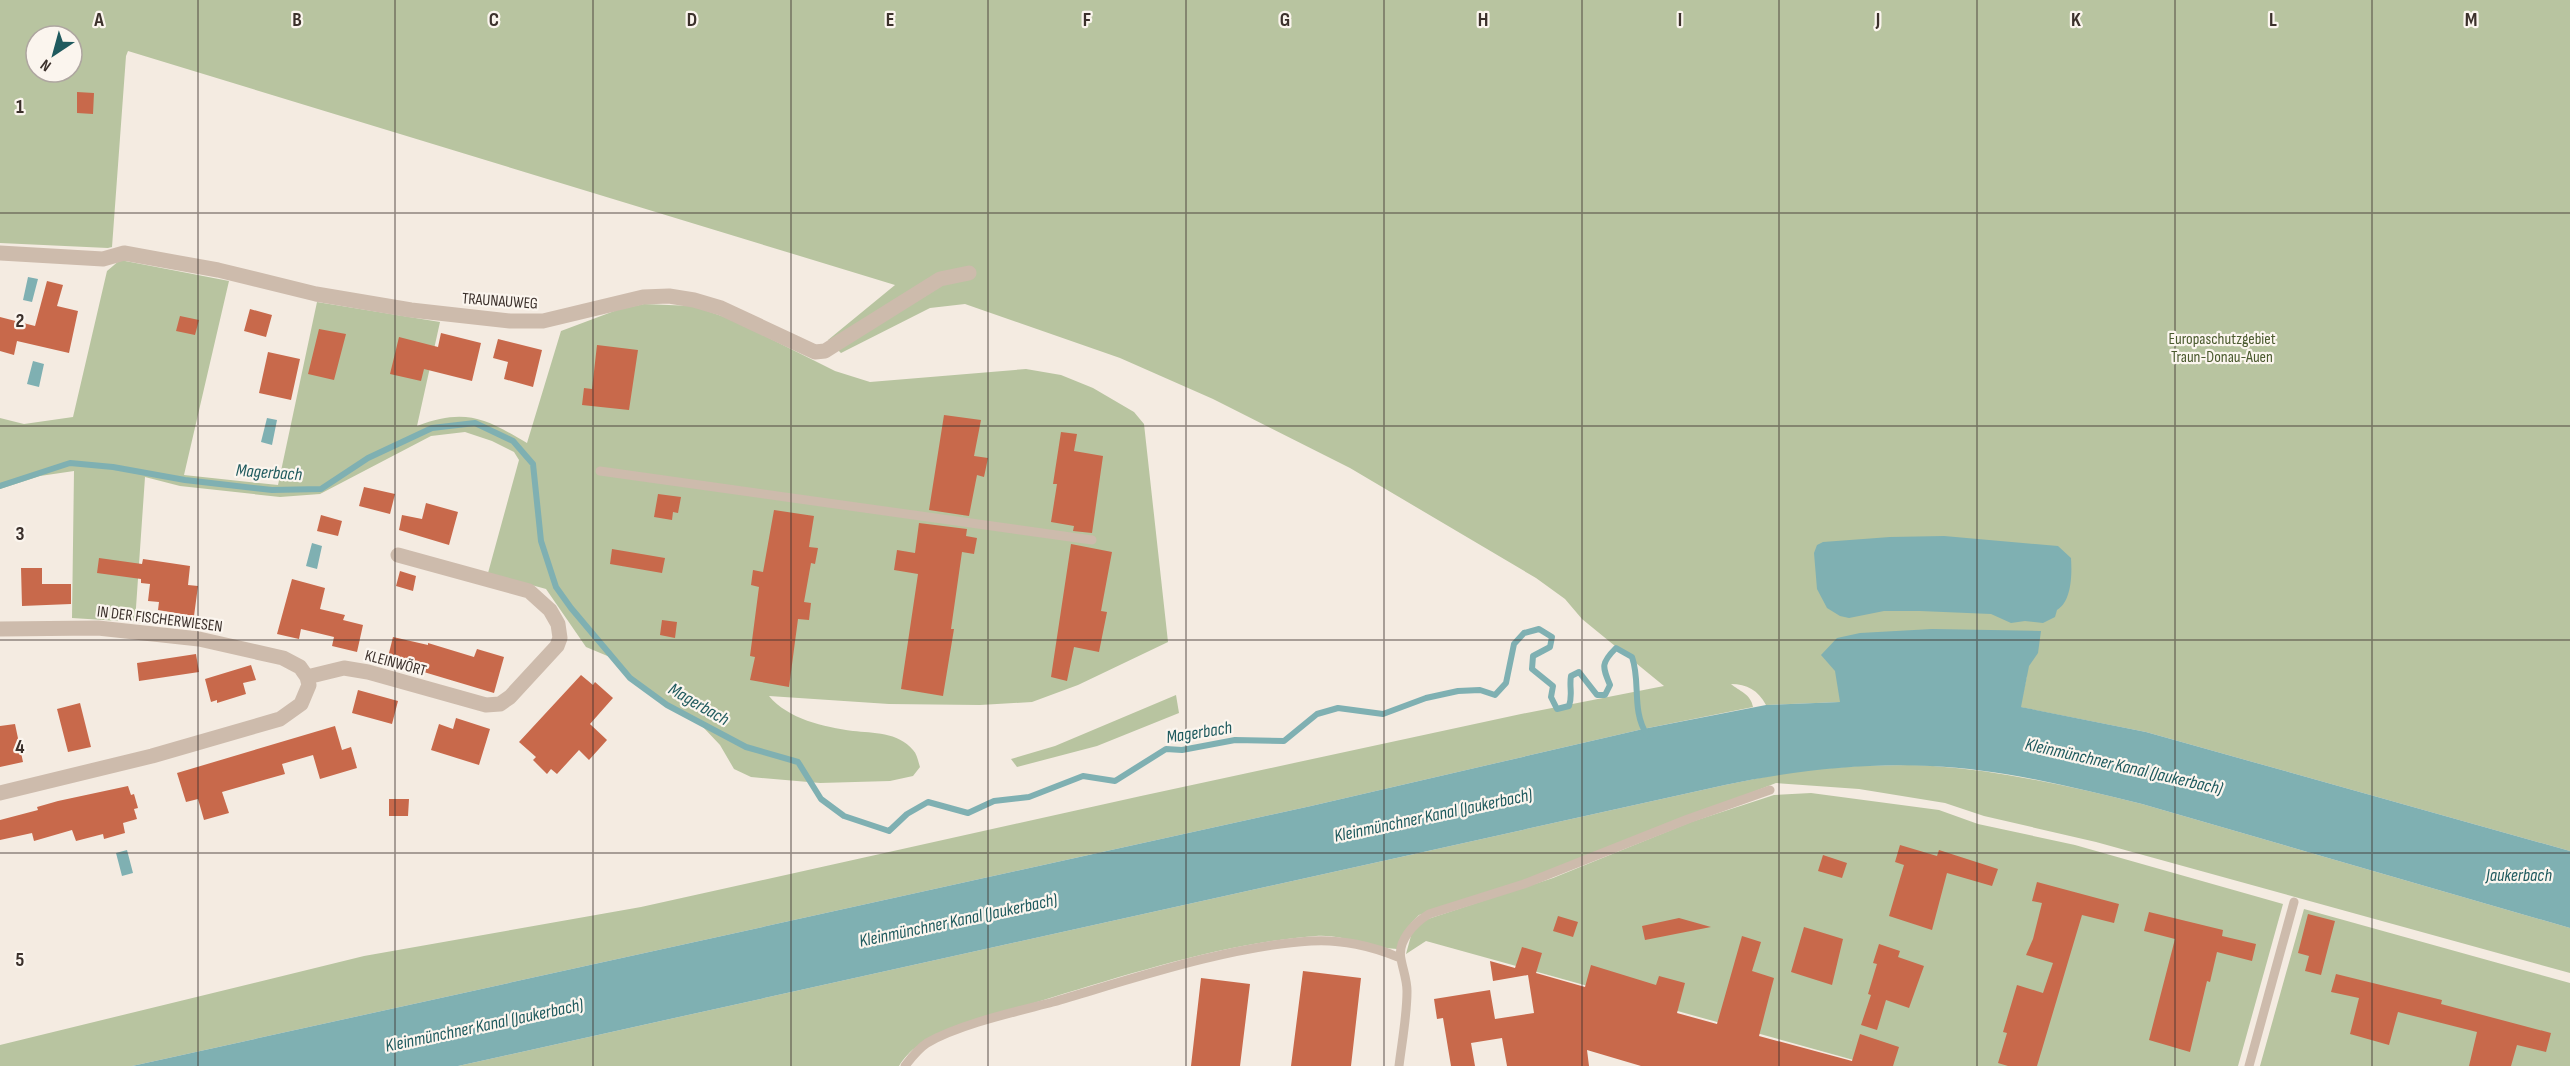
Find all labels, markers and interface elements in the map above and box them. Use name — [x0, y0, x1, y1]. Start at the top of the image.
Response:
text: A — [93, 8, 104, 32]
text: B — [292, 8, 302, 32]
text: C — [489, 8, 499, 32]
text: D — [687, 8, 697, 32]
text: E — [886, 8, 894, 32]
text: F — [1083, 8, 1091, 32]
text: G — [1280, 8, 1290, 32]
text: H — [1478, 8, 1488, 32]
text: I — [1678, 8, 1682, 32]
text: J — [1875, 8, 1880, 32]
text: K — [2071, 8, 2081, 32]
text: L — [2269, 8, 2277, 32]
text: M — [2465, 8, 2477, 32]
north arrow — [24, 24, 84, 84]
text: N — [37, 55, 55, 75]
text: 1 — [16, 95, 24, 119]
street label: TRAUNAUWEG — [461, 289, 538, 314]
text: 2 — [16, 309, 24, 333]
park label: Europaschutzgebiet Traun-Donau-Auen — [2168, 330, 2276, 367]
water label: Magerbach — [235, 460, 303, 485]
text: 3 — [16, 522, 25, 546]
street label: IN DER FISCHERWIESEN — [96, 602, 224, 637]
street label: KLEINWÖRT — [363, 646, 429, 681]
water label: Magerbach — [665, 679, 733, 730]
water label: Magerbach — [1165, 717, 1234, 748]
water label: Kleinmünchner Kanal (Jaukerbach) — [2023, 734, 2225, 799]
text: 4 — [15, 735, 25, 759]
water label: Kleinmünchner Kanal (Jaukerbach) — [1332, 784, 1534, 847]
water label: Jaukerbach — [2485, 865, 2552, 886]
water label: Kleinmünchner Kanal (Jaukerbach) — [857, 889, 1059, 952]
text: 5 — [16, 948, 25, 972]
water label: Kleinmünchner Kanal (Jaukerbach) — [383, 994, 585, 1057]

